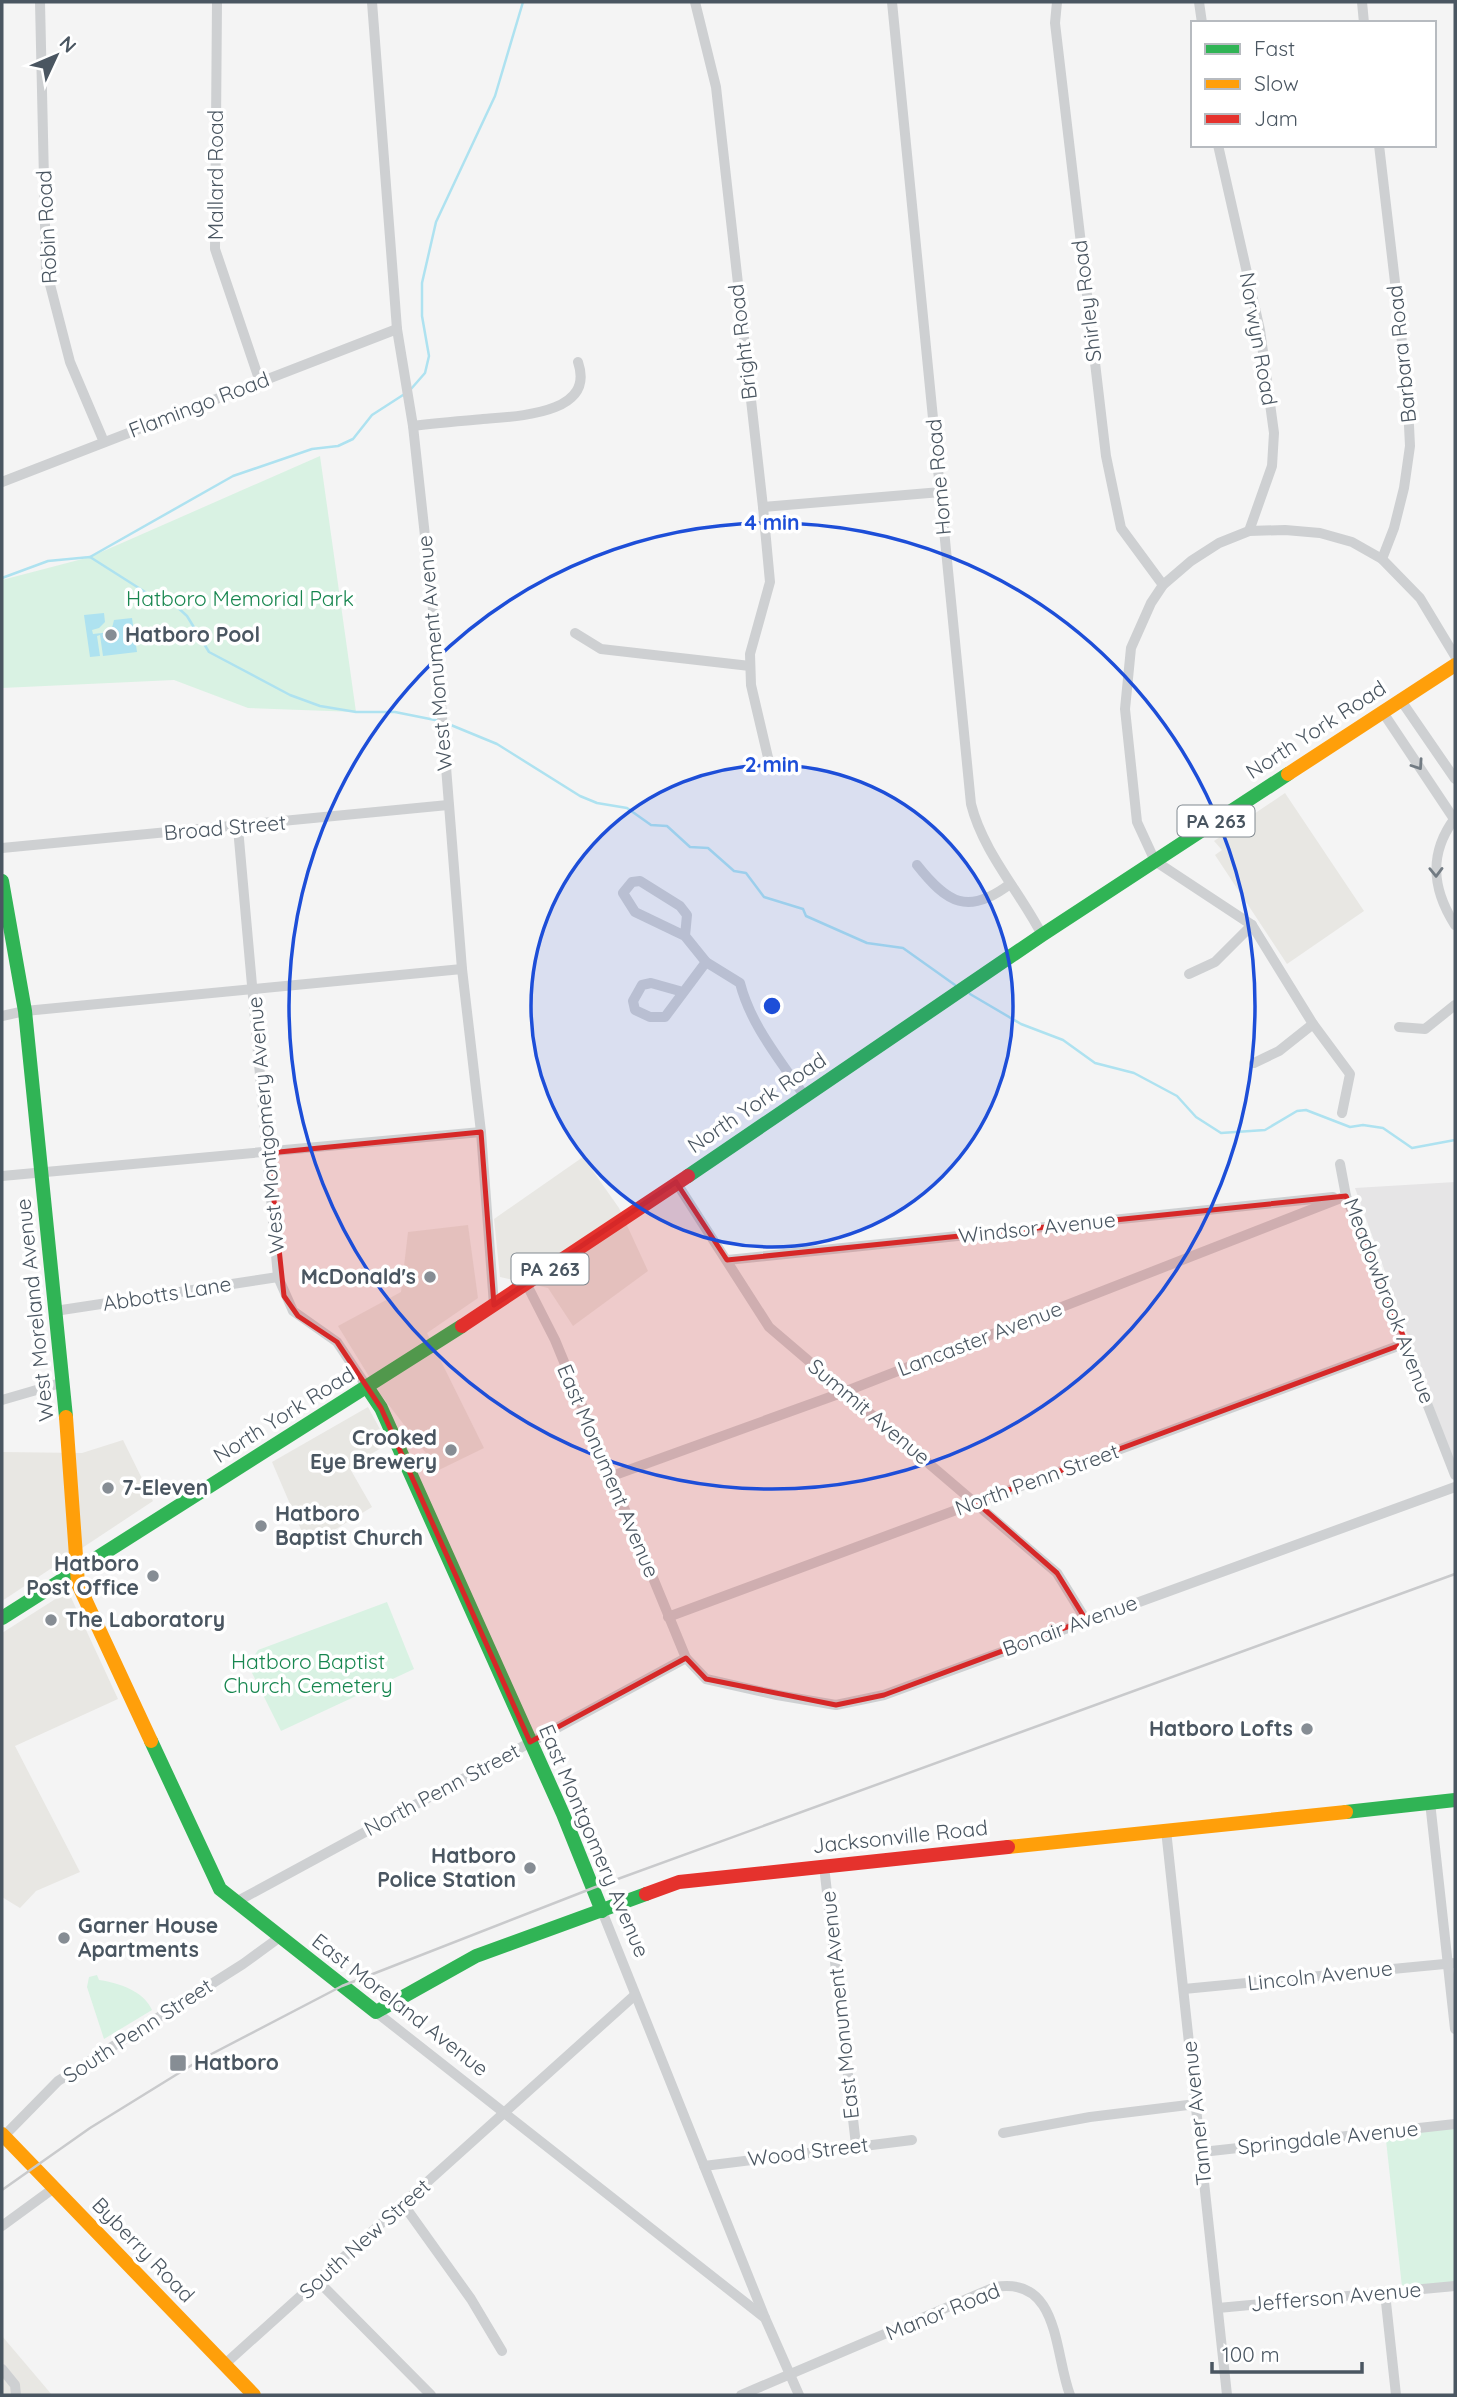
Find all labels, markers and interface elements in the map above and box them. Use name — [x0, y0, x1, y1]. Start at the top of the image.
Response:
north arrow — [21, 21, 91, 91]
legend — [1191, 21, 1436, 147]
text: N — [55, 31, 82, 58]
text: Fast — [1254, 35, 1295, 61]
text: Slow — [1254, 70, 1299, 96]
text: Jam — [1254, 105, 1298, 131]
street label: Mallard Road — [202, 110, 228, 240]
street label: Robin Road — [30, 170, 62, 285]
street label: Shirley Road — [1066, 239, 1106, 363]
street label: Norwyn Road — [1234, 270, 1283, 407]
street label: Bright Road — [722, 283, 762, 401]
street label: Barbara Road — [1381, 284, 1421, 424]
street label: Flamingo Road — [125, 365, 273, 443]
street label: Home Road — [920, 418, 956, 536]
text: 4 min — [744, 509, 800, 535]
street label: West Monument Avenue — [411, 534, 457, 772]
park label: Hatboro Memorial Park — [126, 585, 354, 611]
place label: Hatboro Pool — [125, 621, 260, 647]
marker: Hatboro Pool — [103, 627, 119, 643]
street label: North York Road — [1241, 674, 1390, 784]
text: 2 min — [745, 751, 799, 777]
one-way arrow — [1410, 757, 1422, 770]
road number: PA 263 — [1178, 806, 1254, 836]
street label: Broad Street — [163, 809, 287, 845]
one-way arrow — [1428, 867, 1444, 878]
centre of rings — [760, 994, 784, 1018]
street label: West Montgomery Avenue — [241, 996, 289, 1255]
street label: North York Road — [682, 1046, 831, 1158]
street label: Meadowbrook Avenue — [1339, 1194, 1441, 1407]
street label: West Moreland Avenue — [9, 1197, 59, 1423]
street label: Windsor Avenue — [957, 1206, 1117, 1248]
road number: PA 263 — [512, 1254, 588, 1284]
place label: McDonald's — [301, 1263, 416, 1289]
marker: McDonald's — [422, 1269, 438, 1285]
street label: Abbotts Lane — [101, 1270, 233, 1316]
street label: Lancaster Avenue — [894, 1295, 1066, 1381]
street label: Summit Avenue — [803, 1353, 936, 1470]
street label: North York Road — [208, 1360, 359, 1468]
street label: East Monument Avenue — [552, 1360, 666, 1581]
place label: Crooked Eye Brewery — [310, 1424, 437, 1474]
street label: North Penn Street — [951, 1437, 1122, 1521]
marker: Crooked Eye Brewery — [443, 1442, 459, 1458]
place label: 7-Eleven — [122, 1474, 208, 1500]
marker: 7-Eleven — [100, 1480, 116, 1496]
place label: Hatboro Baptist Church — [275, 1500, 423, 1550]
marker: Hatboro Baptist Church — [253, 1518, 269, 1534]
place label: Hatboro Post Office — [26, 1550, 139, 1600]
marker: Hatboro Post Office — [145, 1568, 161, 1584]
street label: Bonair Avenue — [999, 1589, 1141, 1661]
place label: The Laboratory — [65, 1606, 225, 1632]
marker: The Laboratory — [43, 1612, 59, 1628]
park label: Hatboro Baptist Church Cemetery — [223, 1648, 393, 1698]
place label: Hatboro Lofts — [1149, 1715, 1293, 1741]
street label: East Montgomery Avenue — [534, 1720, 656, 1961]
marker: Hatboro Lofts — [1299, 1721, 1315, 1737]
street label: North Penn Street — [359, 1737, 524, 1841]
street label: Jacksonville Road — [811, 1814, 989, 1858]
place label: Hatboro Police Station — [377, 1842, 516, 1892]
marker: Hatboro Police Station — [522, 1860, 538, 1876]
street label: East Monument Avenue — [814, 1890, 864, 2120]
place label: Garner House Apartments — [78, 1912, 218, 1962]
street label: East Moreland Avenue — [307, 1927, 494, 2081]
marker: Garner House Apartments — [56, 1930, 72, 1946]
street label: Lincoln Avenue — [1246, 1954, 1394, 1996]
street label: South Penn Street — [58, 1972, 217, 2088]
street label: Tanner Avenue — [1175, 2040, 1217, 2187]
place label: Hatboro — [194, 2049, 279, 2075]
marker: Hatboro — [168, 2053, 188, 2073]
street label: Springdale Avenue — [1236, 2115, 1419, 2159]
street label: Wood Street — [746, 2131, 870, 2171]
street label: South New Street — [293, 2173, 435, 2304]
street label: Byberry Road — [87, 2191, 200, 2307]
street label: Manor Road — [882, 2276, 1004, 2346]
street label: Jefferson Avenue — [1250, 2276, 1422, 2316]
scale bar — [1212, 2330, 1362, 2374]
text: 100 m — [1222, 2341, 1280, 2367]

